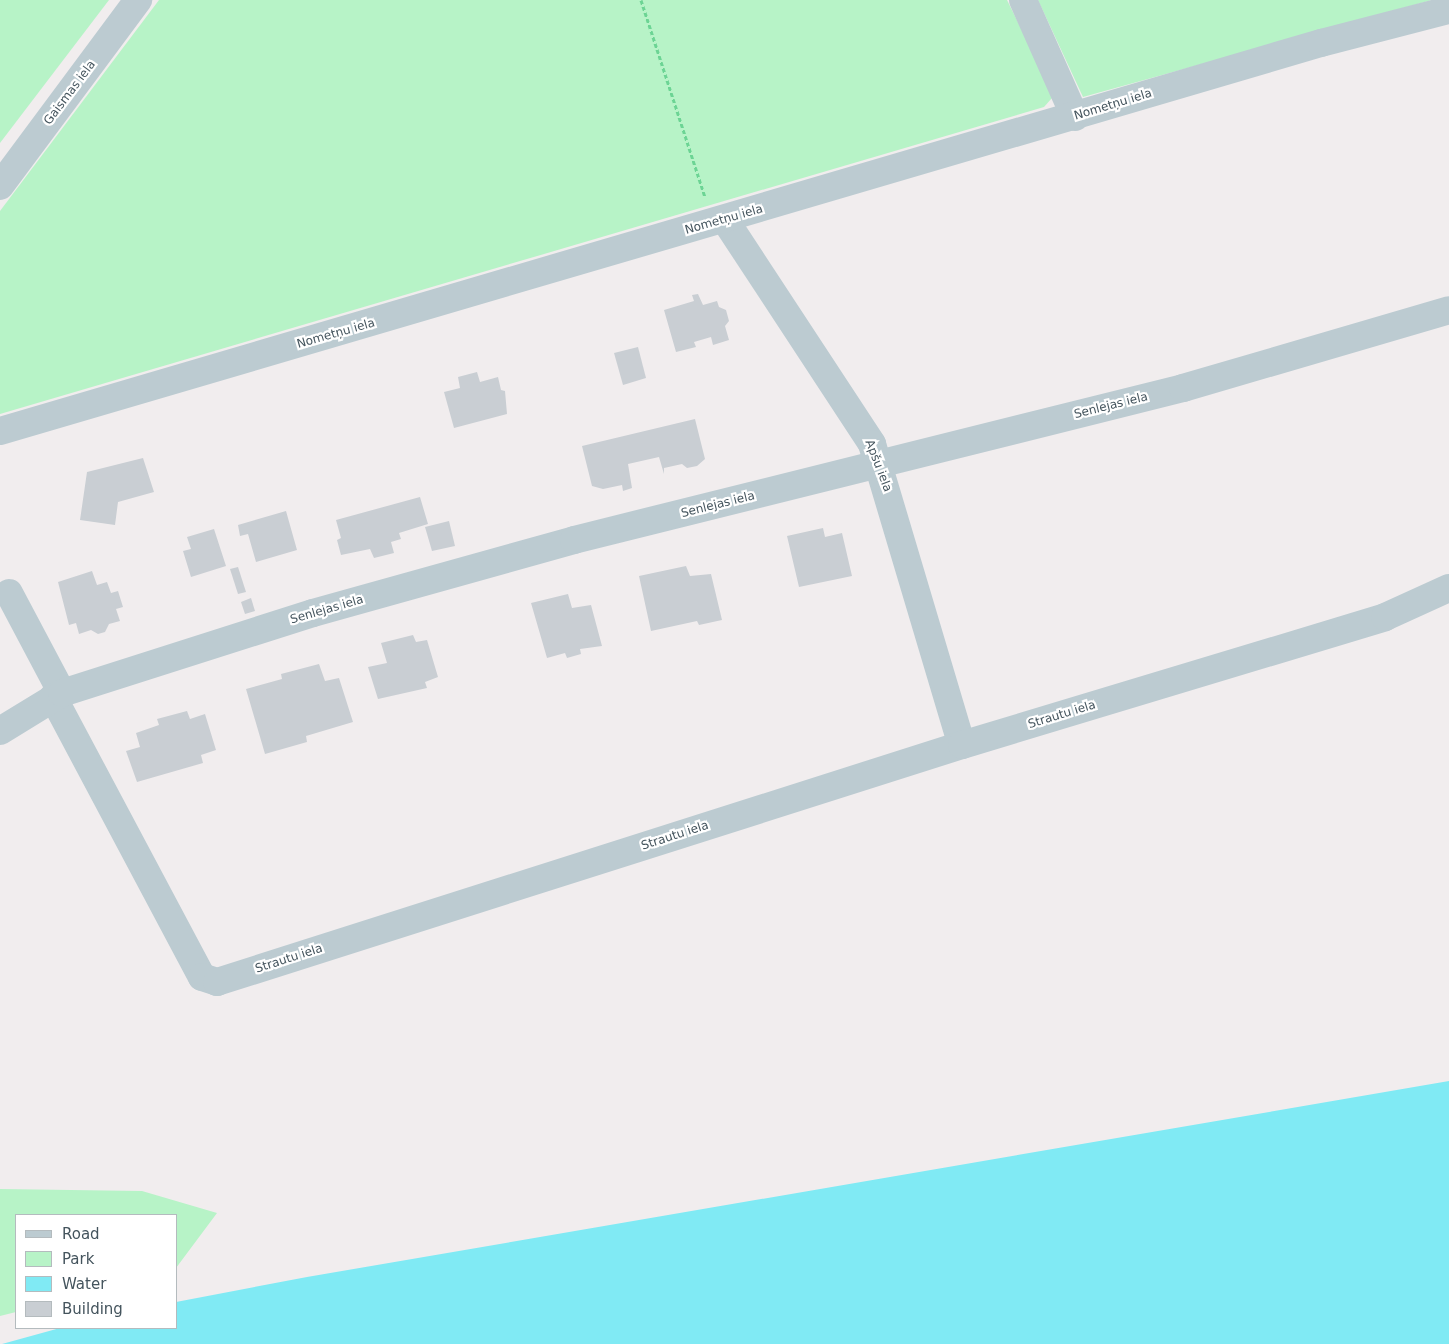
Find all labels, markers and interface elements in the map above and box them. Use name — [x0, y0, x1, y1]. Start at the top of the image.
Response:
street label: Gaismas iela — [41, 58, 99, 128]
street label: Nometņu iela — [1072, 86, 1154, 124]
street label: Nometņu iela — [683, 202, 765, 238]
street label: Nometņu iela — [295, 316, 377, 352]
street label: Senlejas iela — [1073, 390, 1149, 422]
street label: Apšu iela — [861, 438, 895, 494]
street label: Senlejas iela — [680, 489, 756, 521]
street label: Senlejas iela — [289, 593, 365, 627]
street label: Strautu iela — [1027, 698, 1097, 732]
street label: Strautu iela — [640, 818, 710, 854]
street label: Strautu iela — [254, 941, 324, 977]
legend — [15, 1214, 178, 1329]
text: Road — [62, 1225, 100, 1243]
text: Park — [62, 1250, 94, 1268]
text: Water — [62, 1275, 106, 1293]
text: Building — [62, 1300, 123, 1318]

